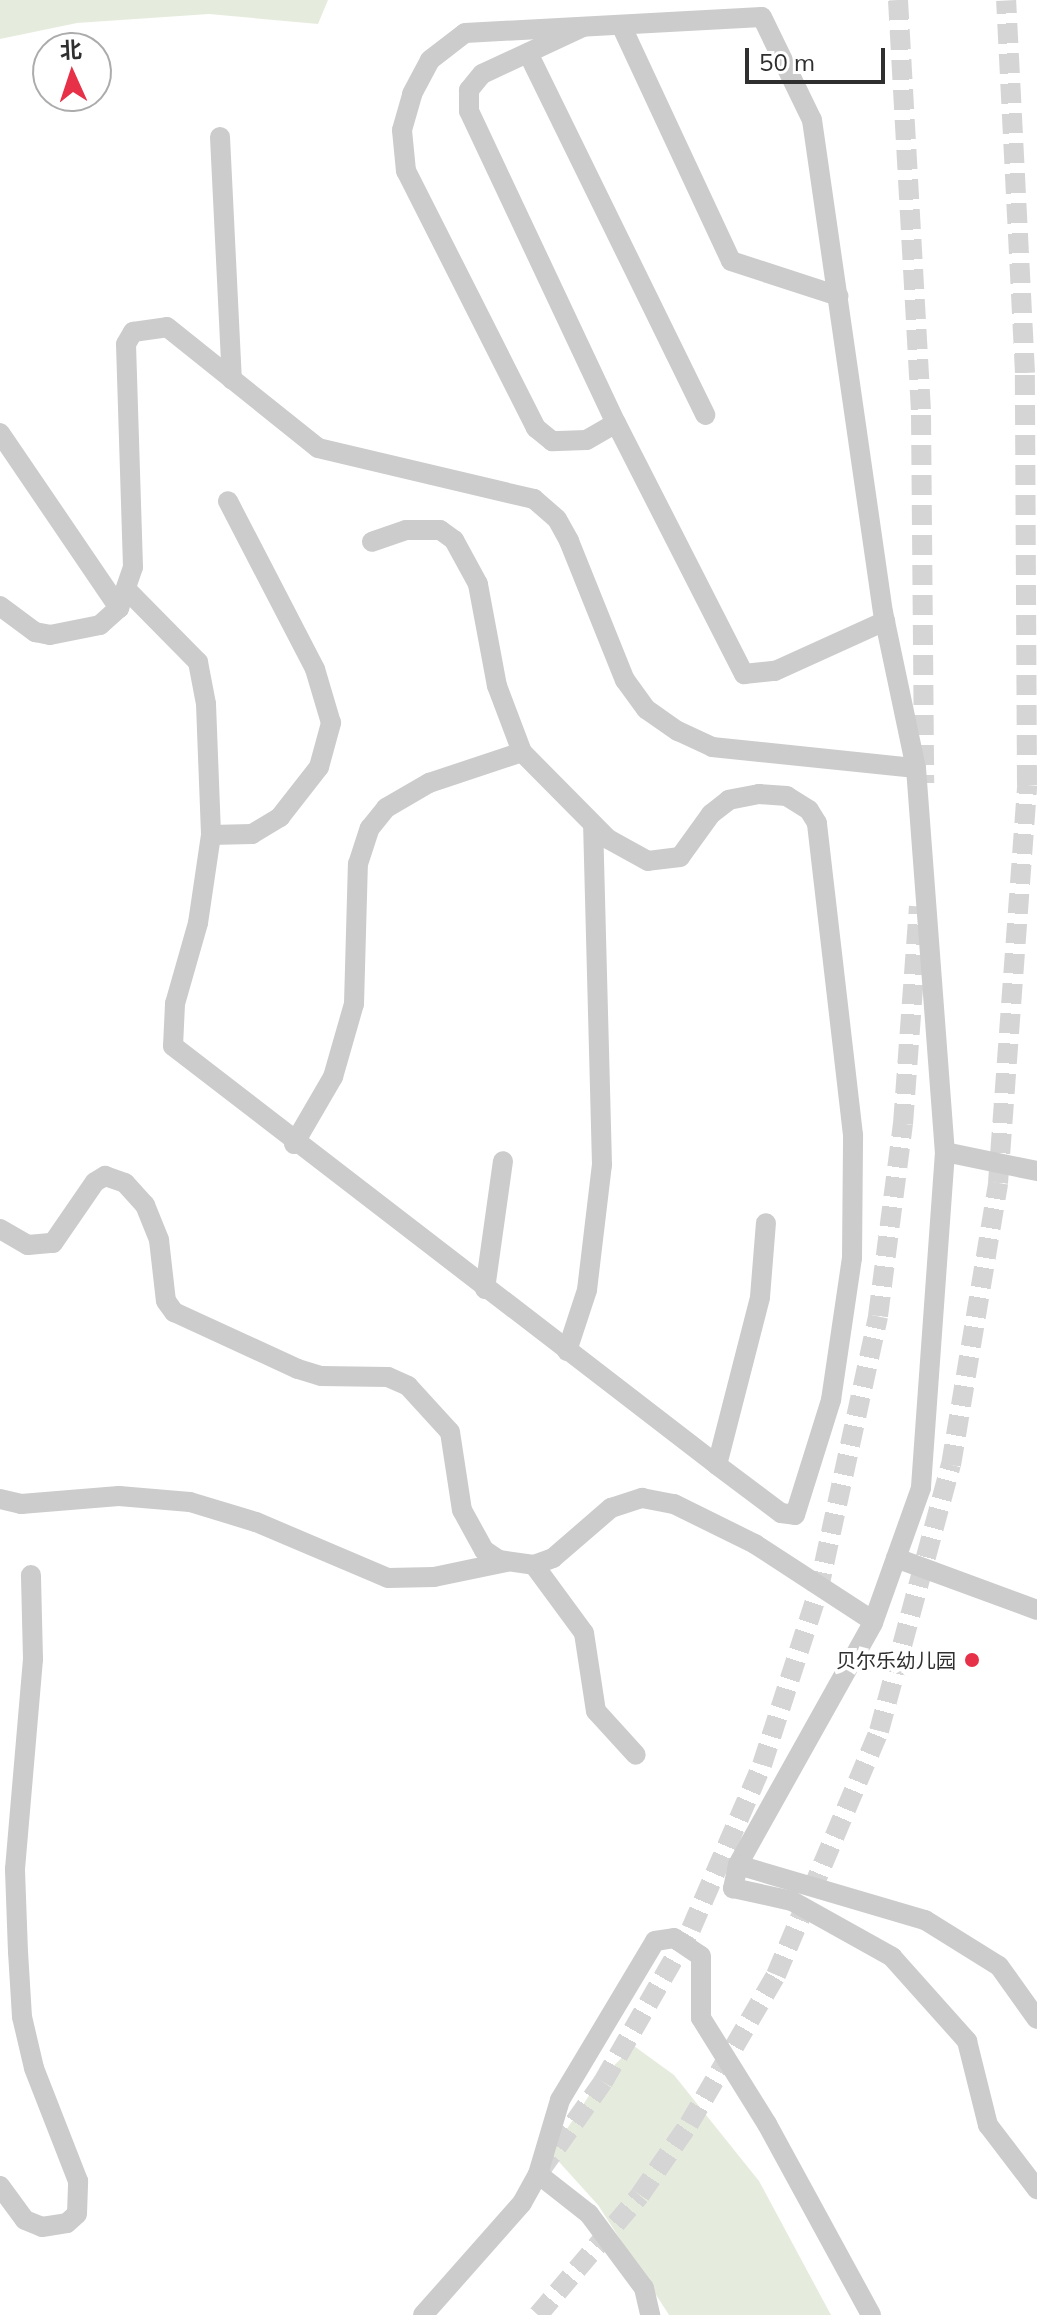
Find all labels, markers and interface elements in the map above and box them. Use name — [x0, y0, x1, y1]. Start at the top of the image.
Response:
north arrow — [32, 32, 112, 112]
scale bar — [749, 32, 889, 82]
text: 北 — [59, 35, 83, 65]
text: 50 m — [759, 47, 815, 77]
place label: 贝尔乐幼儿园 — [836, 1648, 956, 1672]
marker: 贝尔乐幼儿园 — [963, 1651, 981, 1669]

